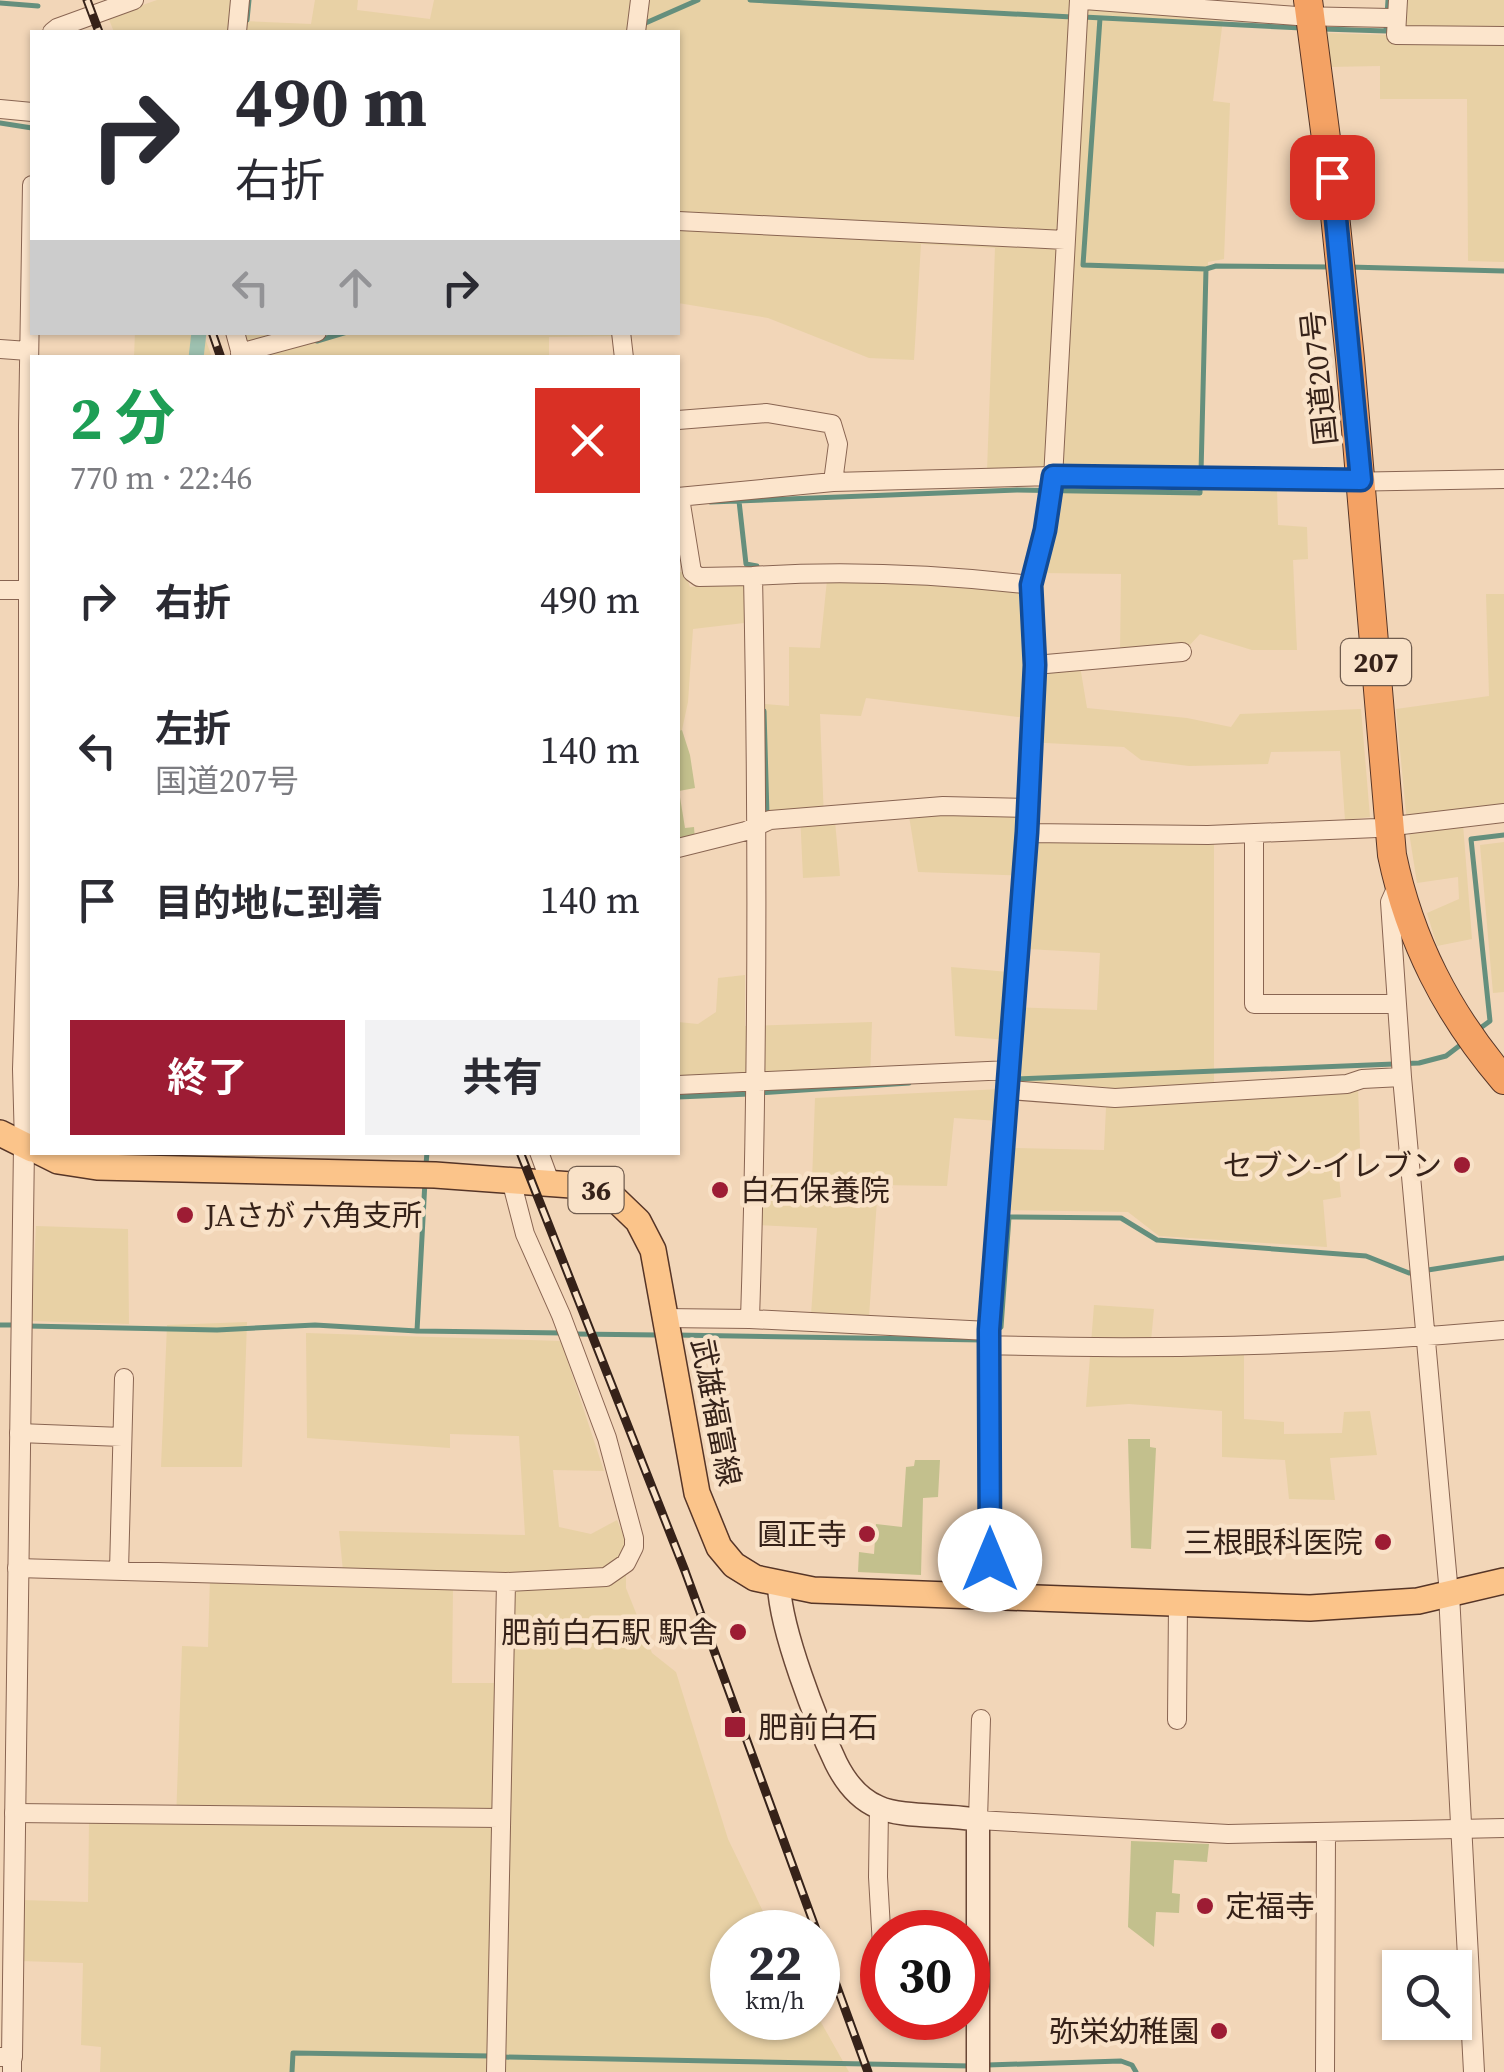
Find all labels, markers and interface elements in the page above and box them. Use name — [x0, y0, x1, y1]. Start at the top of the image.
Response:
text: 490 m — [235, 53, 427, 149]
icon: right — [70, 70, 200, 200]
pin — [1290, 135, 1375, 220]
text: 右折 — [235, 149, 325, 211]
icon: arrive — [1305, 150, 1360, 205]
icon: left — [223, 260, 278, 315]
icon: ahead — [328, 260, 383, 315]
icon: right — [433, 260, 488, 315]
street label: 国道207号 — [1292, 309, 1346, 447]
text: 2 分 — [70, 377, 175, 459]
button: close — [535, 388, 640, 493]
text: 770 m · 22:46 — [70, 456, 252, 500]
icon: right — [70, 573, 125, 628]
text: 490 m — [540, 574, 640, 626]
text: 右折 — [155, 577, 231, 629]
road number: 207 — [1341, 639, 1411, 685]
text: 左折 — [155, 703, 231, 755]
icon: left — [70, 723, 125, 778]
text: 140 m — [540, 724, 640, 776]
text: 国道207号 — [155, 759, 299, 803]
icon: arrive — [70, 873, 125, 928]
text: 140 m — [540, 874, 640, 926]
text: 目的地に到着 — [155, 877, 383, 929]
button: 終了 — [70, 1020, 345, 1135]
button: 共有 — [365, 1020, 640, 1135]
place label: セブン-イレブン — [1223, 1145, 1442, 1186]
marker: セブン-イレブン — [1451, 1154, 1473, 1176]
road number: 36 — [568, 1167, 624, 1213]
place label: 白石保養院 — [740, 1170, 890, 1211]
marker: 白石保養院 — [709, 1179, 731, 1201]
place label: JAさが 六角支所 — [204, 1195, 422, 1236]
marker: JAさが 六角支所 — [174, 1204, 196, 1226]
street label: 武雄福富線 — [682, 1334, 750, 1490]
position arrow — [938, 1508, 1042, 1612]
place label: 圓正寺 — [757, 1514, 847, 1555]
place label: 三根眼科医院 — [1183, 1522, 1363, 1563]
marker: 圓正寺 — [856, 1523, 878, 1545]
marker: 三根眼科医院 — [1372, 1531, 1394, 1553]
place label: 肥前白石駅 駅舎 — [501, 1612, 718, 1653]
marker: 肥前白石駅 駅舎 — [727, 1621, 749, 1643]
place label: 肥前白石 — [758, 1707, 878, 1748]
marker: 肥前白石 — [722, 1714, 748, 1740]
place label: 定福寺 — [1225, 1886, 1315, 1927]
marker: 定福寺 — [1194, 1895, 1216, 1917]
speed limit sign: 30 — [860, 1910, 990, 2040]
text: 22 — [748, 1928, 802, 1997]
map controls — [1382, 1950, 1472, 2040]
button: search — [1382, 1950, 1472, 2040]
text: km/h — [745, 1983, 805, 2017]
place label: 弥栄幼稚園 — [1049, 2011, 1199, 2052]
marker: 弥栄幼稚園 — [1208, 2020, 1230, 2042]

